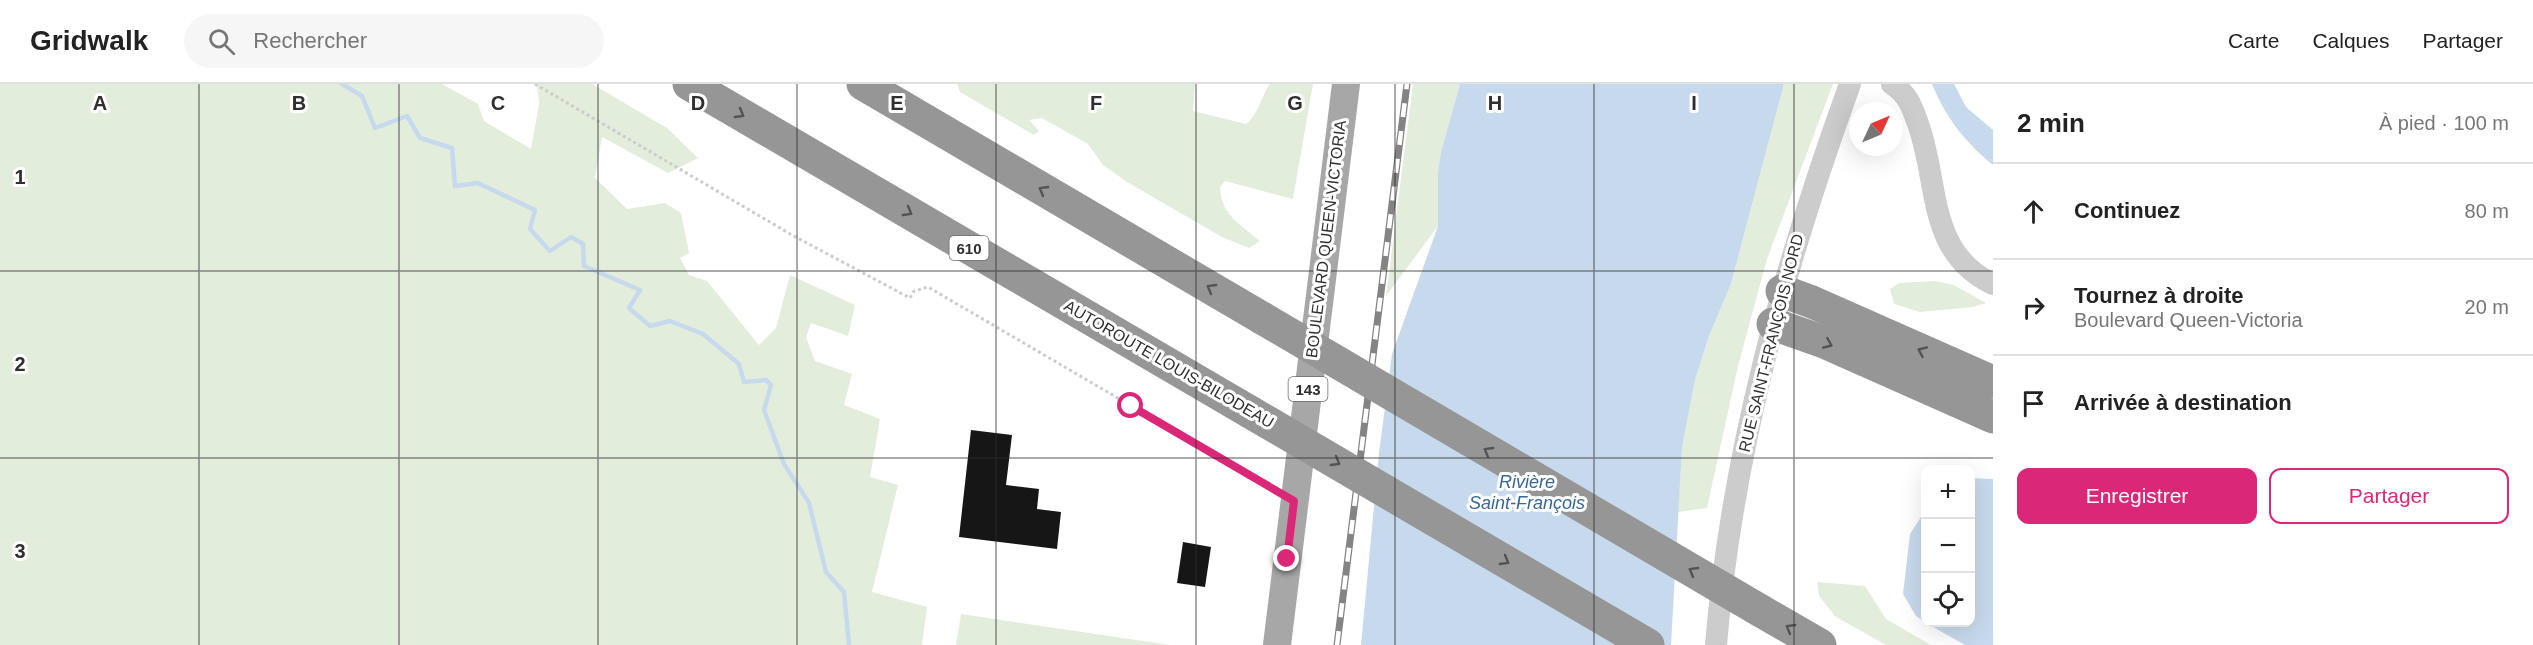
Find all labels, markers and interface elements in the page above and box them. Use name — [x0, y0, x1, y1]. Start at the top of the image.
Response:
search box — [184, 14, 604, 68]
text: Gridwalk — [30, 25, 148, 56]
icon: search — [205, 25, 238, 58]
text: Rechercher — [253, 28, 367, 53]
text: Carte — [2228, 29, 2279, 52]
text: Calques — [2312, 29, 2389, 52]
text: Partager — [2422, 29, 2503, 52]
text: A — [93, 92, 107, 114]
text: B — [292, 92, 306, 114]
text: C — [491, 92, 505, 114]
text: D — [691, 92, 705, 114]
text: E — [890, 92, 904, 114]
text: F — [1090, 92, 1102, 114]
text: G — [1287, 92, 1303, 114]
text: H — [1488, 92, 1502, 114]
text: I — [1691, 92, 1697, 114]
north arrow — [1849, 102, 1903, 156]
one-way arrow — [733, 106, 744, 118]
text: 2 min — [2017, 108, 2085, 138]
text: À pied · 100 m — [2379, 112, 2509, 134]
street label: BOULEVARD QUEEN-VICTORIA — [1303, 119, 1349, 359]
text: 1 — [14, 166, 26, 188]
one-way arrow — [1039, 185, 1049, 197]
icon: ahead — [2017, 195, 2050, 228]
text: Continuez — [2074, 198, 2180, 223]
text: 80 m — [2465, 200, 2509, 222]
one-way arrow — [902, 205, 912, 216]
street label: RUE SAINT-FRANÇOIS NORD — [1736, 232, 1806, 454]
road number: 610 — [950, 236, 988, 260]
text: Tournez à droite — [2074, 283, 2244, 308]
one-way arrow — [1207, 284, 1217, 296]
icon: right — [2017, 291, 2050, 324]
text: 20 m — [2465, 296, 2509, 318]
street label: AUTOROUTE LOUIS-BILODEAU — [1061, 297, 1277, 431]
text: Boulevard Queen-Victoria — [2074, 309, 2303, 331]
one-way arrow — [1822, 336, 1833, 348]
one-way arrow — [1918, 346, 1929, 358]
text: 2 — [14, 353, 26, 375]
road number: 143 — [1288, 377, 1328, 401]
icon: arrive — [2017, 387, 2050, 420]
text: Arrivée à destination — [2074, 390, 2292, 415]
route start — [1117, 392, 1143, 418]
one-way arrow — [1484, 446, 1494, 458]
one-way arrow — [1330, 455, 1340, 467]
map controls — [1921, 465, 1975, 627]
button: + — [1921, 465, 1975, 519]
button: Enregistrer — [2017, 468, 2257, 524]
button: Partager — [2269, 468, 2509, 524]
water label: Rivière Saint-François — [1469, 472, 1585, 513]
button: − — [1921, 519, 1975, 573]
text: 3 — [14, 540, 26, 562]
route end — [1273, 545, 1299, 571]
one-way arrow — [1498, 554, 1509, 565]
one-way arrow — [1689, 566, 1699, 578]
button: locate — [1921, 573, 1975, 627]
one-way arrow — [1786, 624, 1797, 635]

